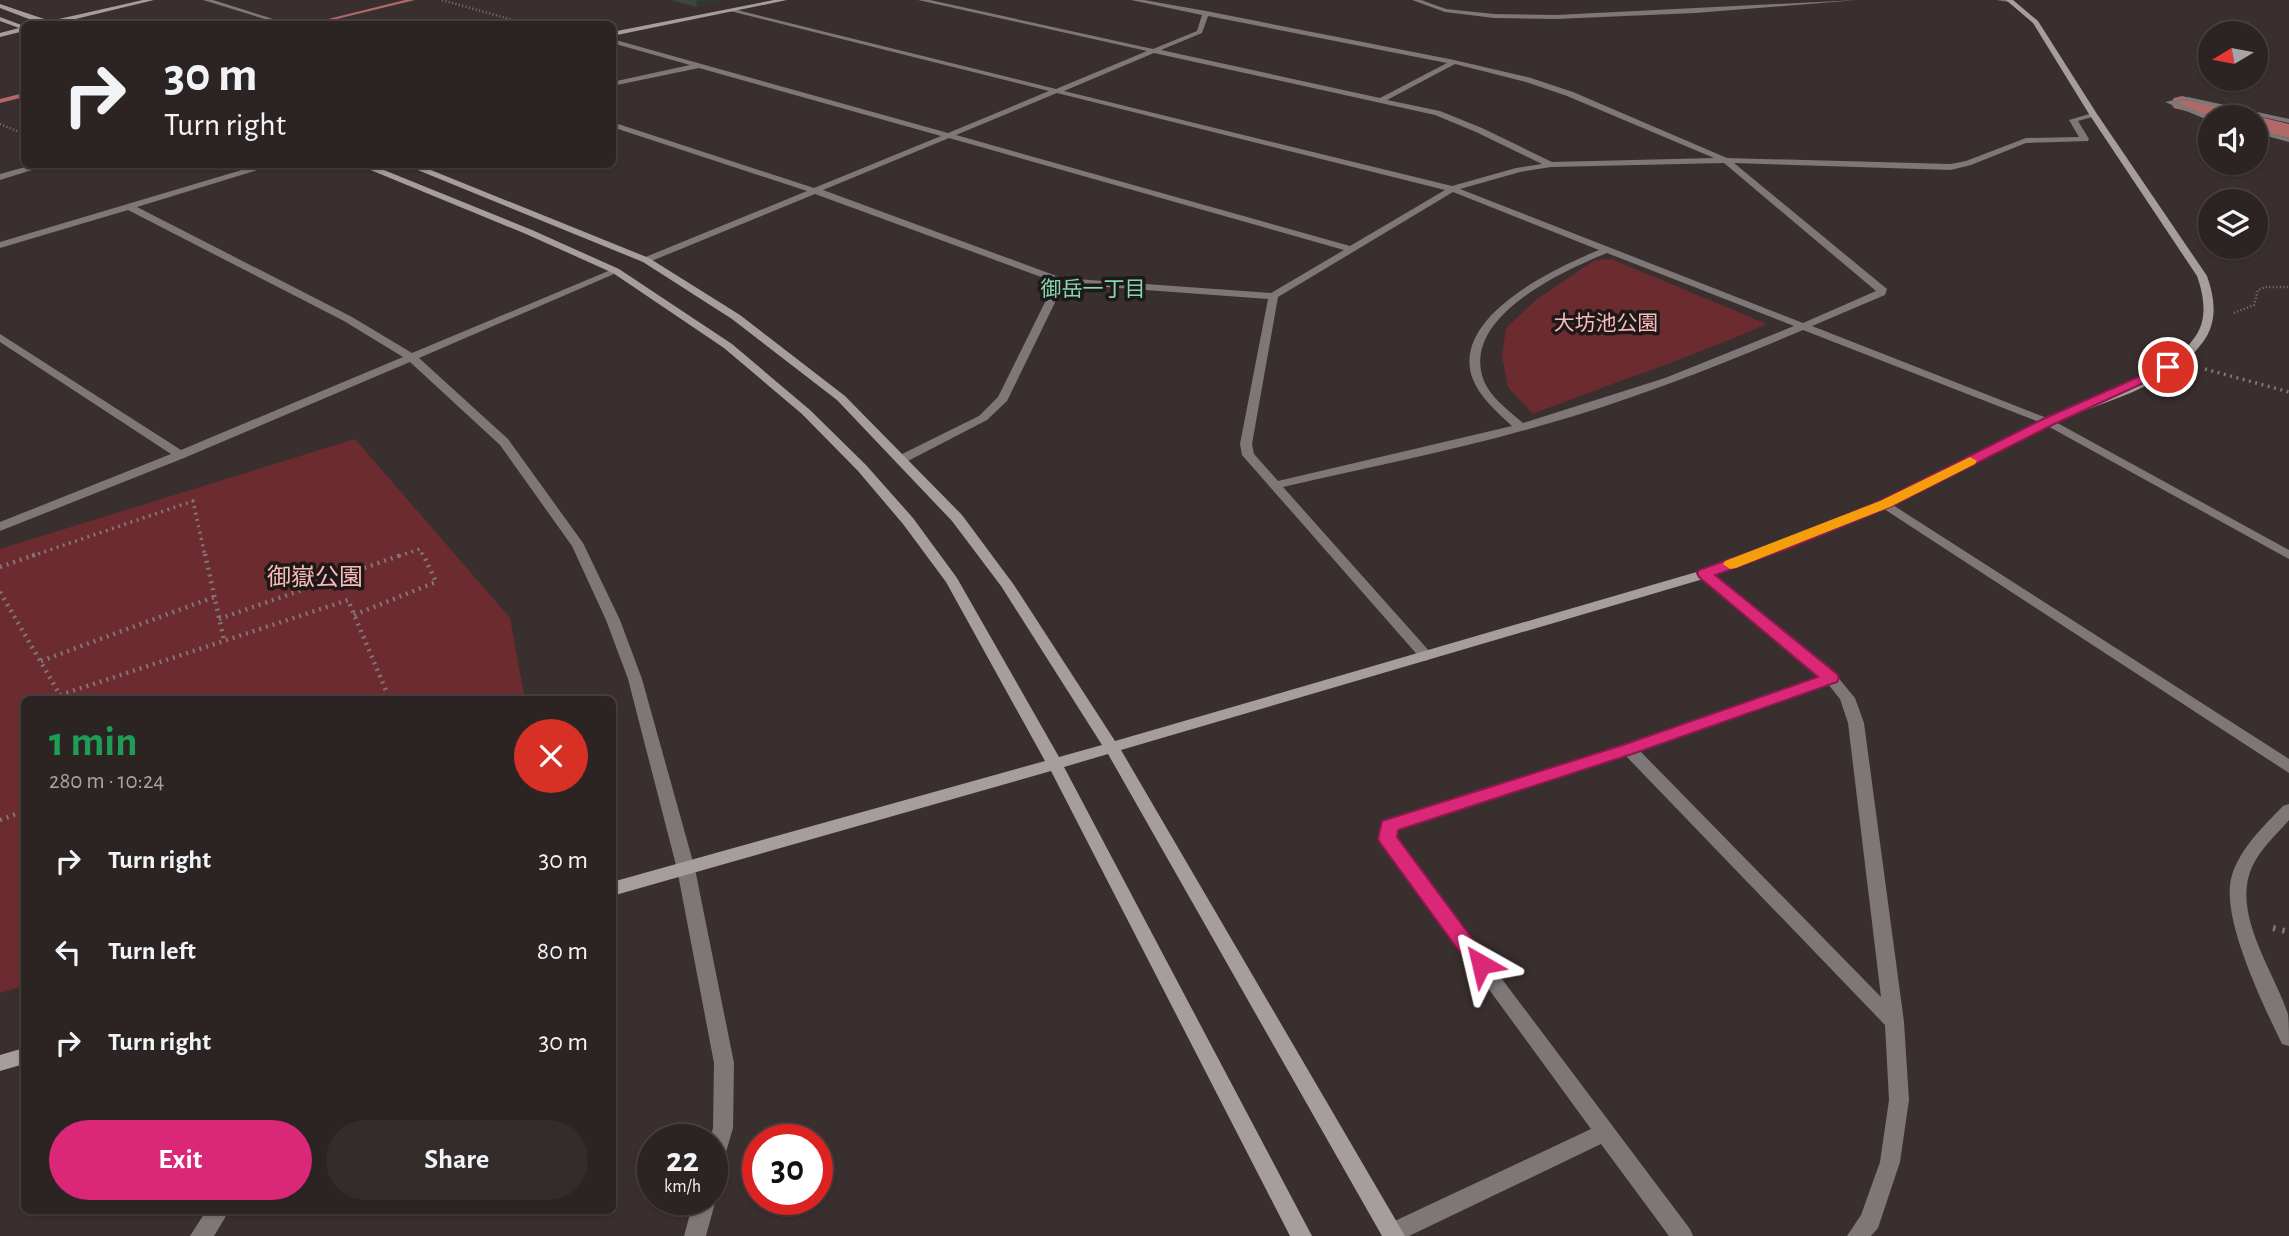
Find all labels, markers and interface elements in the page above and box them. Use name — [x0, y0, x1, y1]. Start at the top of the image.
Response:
north arrow — [2198, 21, 2268, 91]
map controls — [2198, 21, 2268, 259]
icon: right — [49, 49, 140, 140]
text: 30 m — [164, 51, 258, 100]
button: sound — [2198, 105, 2268, 175]
text: Turn right — [164, 109, 286, 141]
button: layers — [2198, 189, 2268, 259]
district label: 御岳一丁目 — [1041, 278, 1146, 300]
park label: 大坊池公園 — [1554, 312, 1659, 334]
pin — [2138, 337, 2198, 397]
icon: arrive — [2149, 348, 2187, 386]
park label: 御嶽公園 — [267, 564, 363, 590]
button: close — [514, 719, 588, 793]
text: 1 min — [49, 721, 138, 763]
text: 280 m · 10:24 — [49, 770, 164, 793]
icon: right — [49, 842, 87, 880]
text: Turn right — [108, 847, 211, 873]
text: 30 m — [538, 847, 588, 873]
position arrow — [1444, 927, 1518, 1001]
icon: left — [49, 933, 87, 971]
text: Turn left — [108, 938, 196, 964]
text: 80 m — [537, 938, 588, 964]
icon: right — [49, 1024, 87, 1062]
text: Turn right — [108, 1029, 211, 1055]
text: 30 m — [538, 1029, 588, 1055]
button: Exit — [49, 1120, 312, 1200]
button: Share — [326, 1120, 588, 1200]
speed limit sign: 30 — [742, 1124, 833, 1215]
text: 22 — [666, 1143, 699, 1178]
text: km/h — [664, 1178, 701, 1196]

